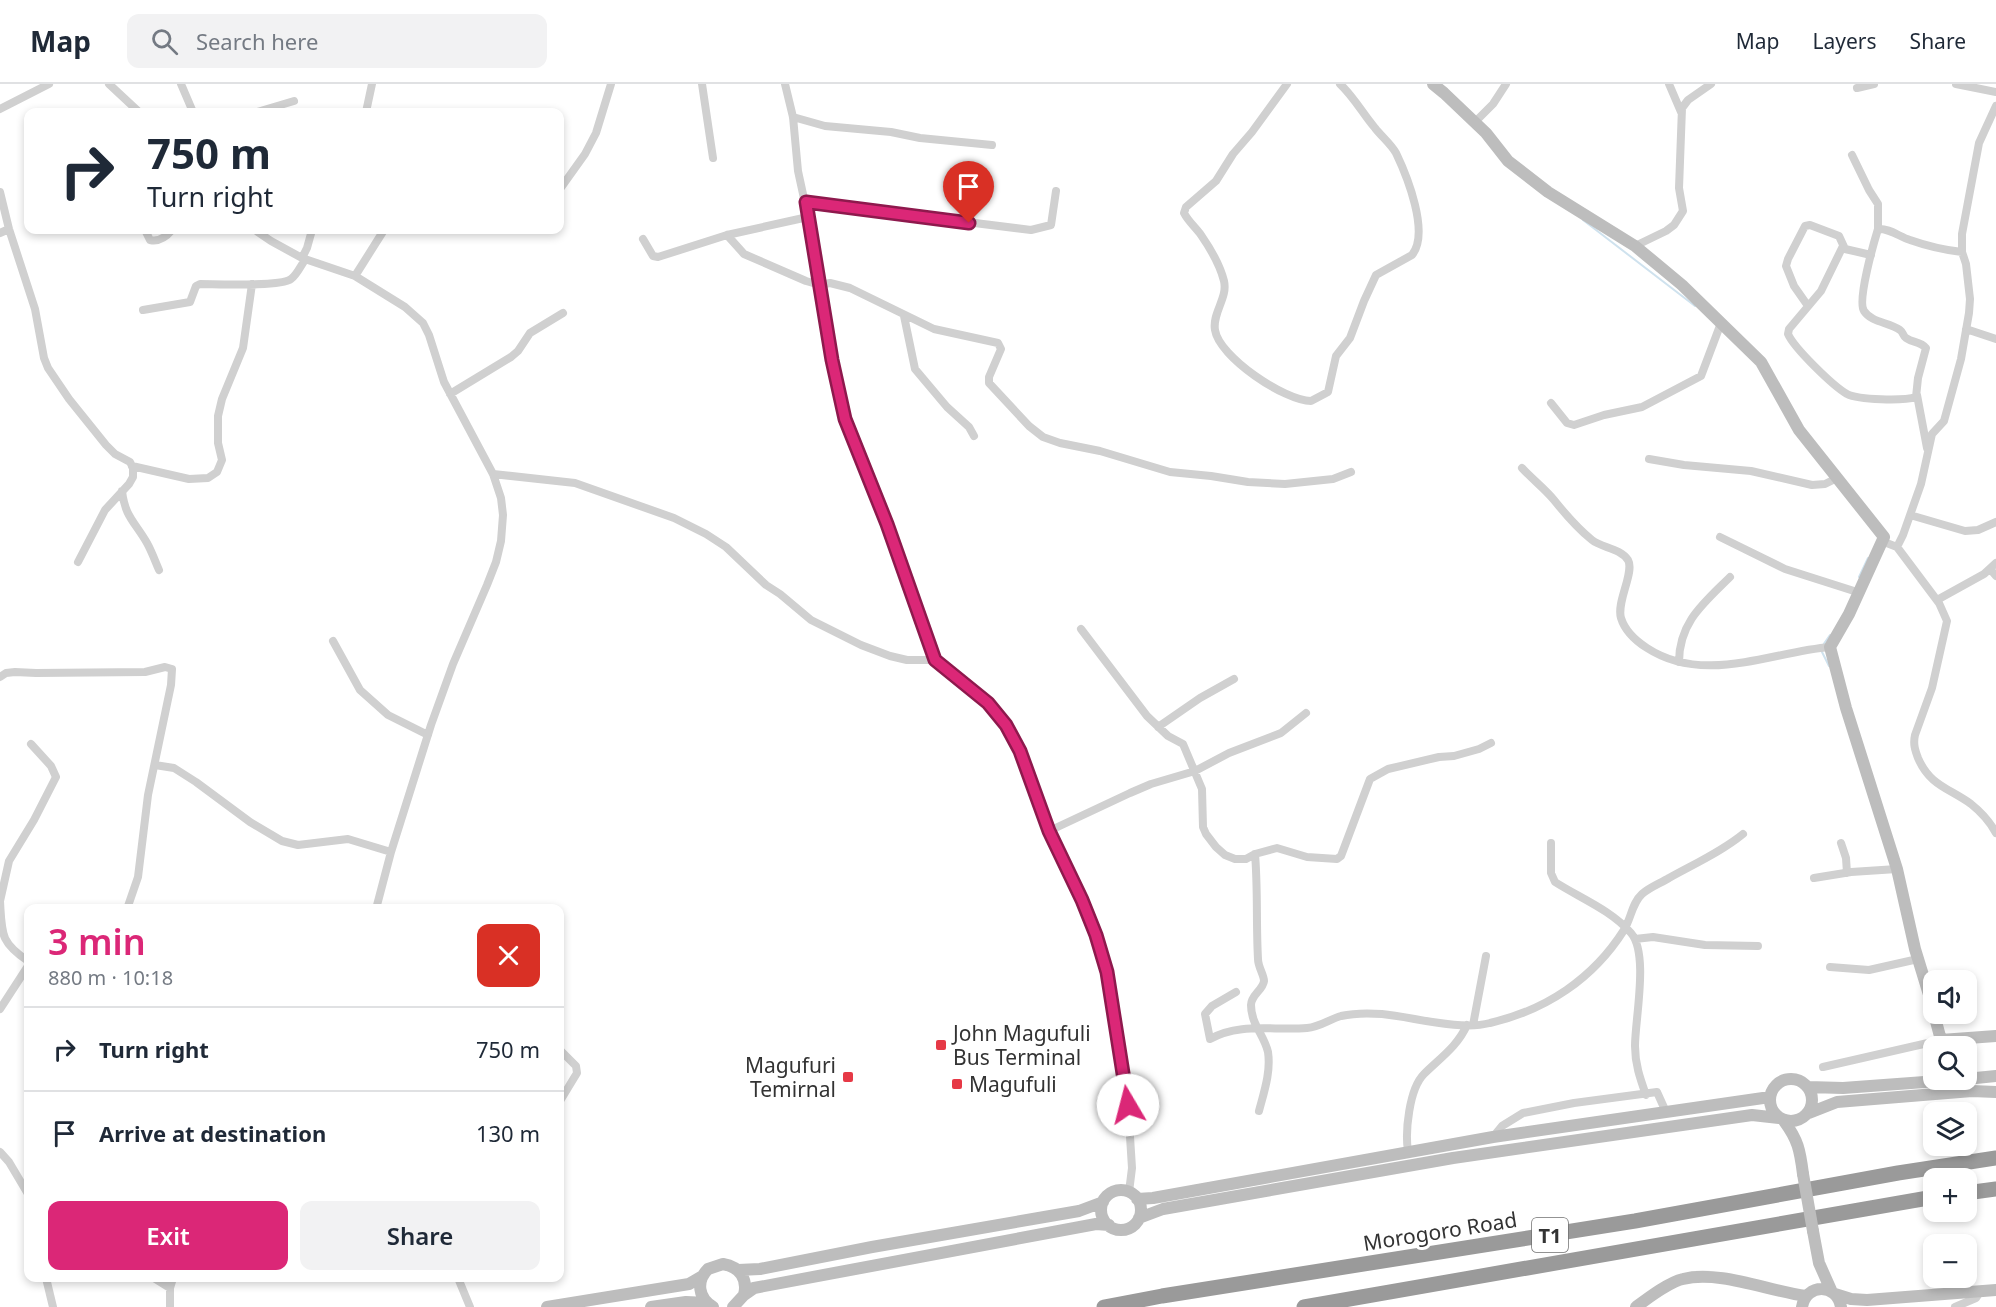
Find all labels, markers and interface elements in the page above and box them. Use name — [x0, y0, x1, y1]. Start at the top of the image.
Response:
search box — [127, 14, 547, 68]
text: Map — [30, 22, 91, 60]
icon: search — [148, 25, 181, 58]
text: Search here — [196, 26, 318, 56]
text: Map — [1736, 27, 1780, 55]
text: Layers — [1813, 27, 1877, 55]
text: Share — [1910, 27, 1966, 55]
text: 750 m — [147, 124, 271, 181]
icon: right — [48, 132, 126, 210]
pin — [943, 161, 994, 223]
icon: arrive — [952, 170, 985, 203]
text: Turn right — [147, 178, 273, 215]
text: 3 min — [48, 917, 146, 966]
button: close — [477, 924, 540, 987]
text: 880 m · 10:18 — [48, 964, 173, 991]
map controls — [1923, 970, 1977, 1288]
button: sound — [1923, 970, 1977, 1024]
place label: John Magufuli Bus Terminal — [951, 1019, 1091, 1071]
icon: right — [48, 1033, 81, 1066]
text: Turn right — [99, 1034, 209, 1064]
text: 750 m — [476, 1034, 540, 1064]
button: search — [1923, 1036, 1977, 1090]
marker: John Magufuli Bus Terminal — [934, 1038, 948, 1052]
place label: Magufuri Temirnal — [745, 1051, 836, 1103]
marker: Magufuri Temirnal — [841, 1070, 855, 1084]
place label: Magufuli — [969, 1070, 1057, 1098]
position arrow — [1096, 1073, 1160, 1137]
marker: Magufuli — [950, 1077, 964, 1091]
button: layers — [1923, 1102, 1977, 1156]
icon: arrive — [48, 1117, 81, 1150]
text: Arrive at destination — [99, 1118, 326, 1148]
text: 130 m — [476, 1118, 540, 1148]
button: + — [1923, 1168, 1977, 1222]
button: Exit — [48, 1201, 288, 1270]
button: Share — [300, 1201, 540, 1270]
street label: Morogoro Road — [1361, 1205, 1519, 1257]
road number: T1 — [1532, 1218, 1568, 1252]
button: − — [1923, 1234, 1977, 1288]

